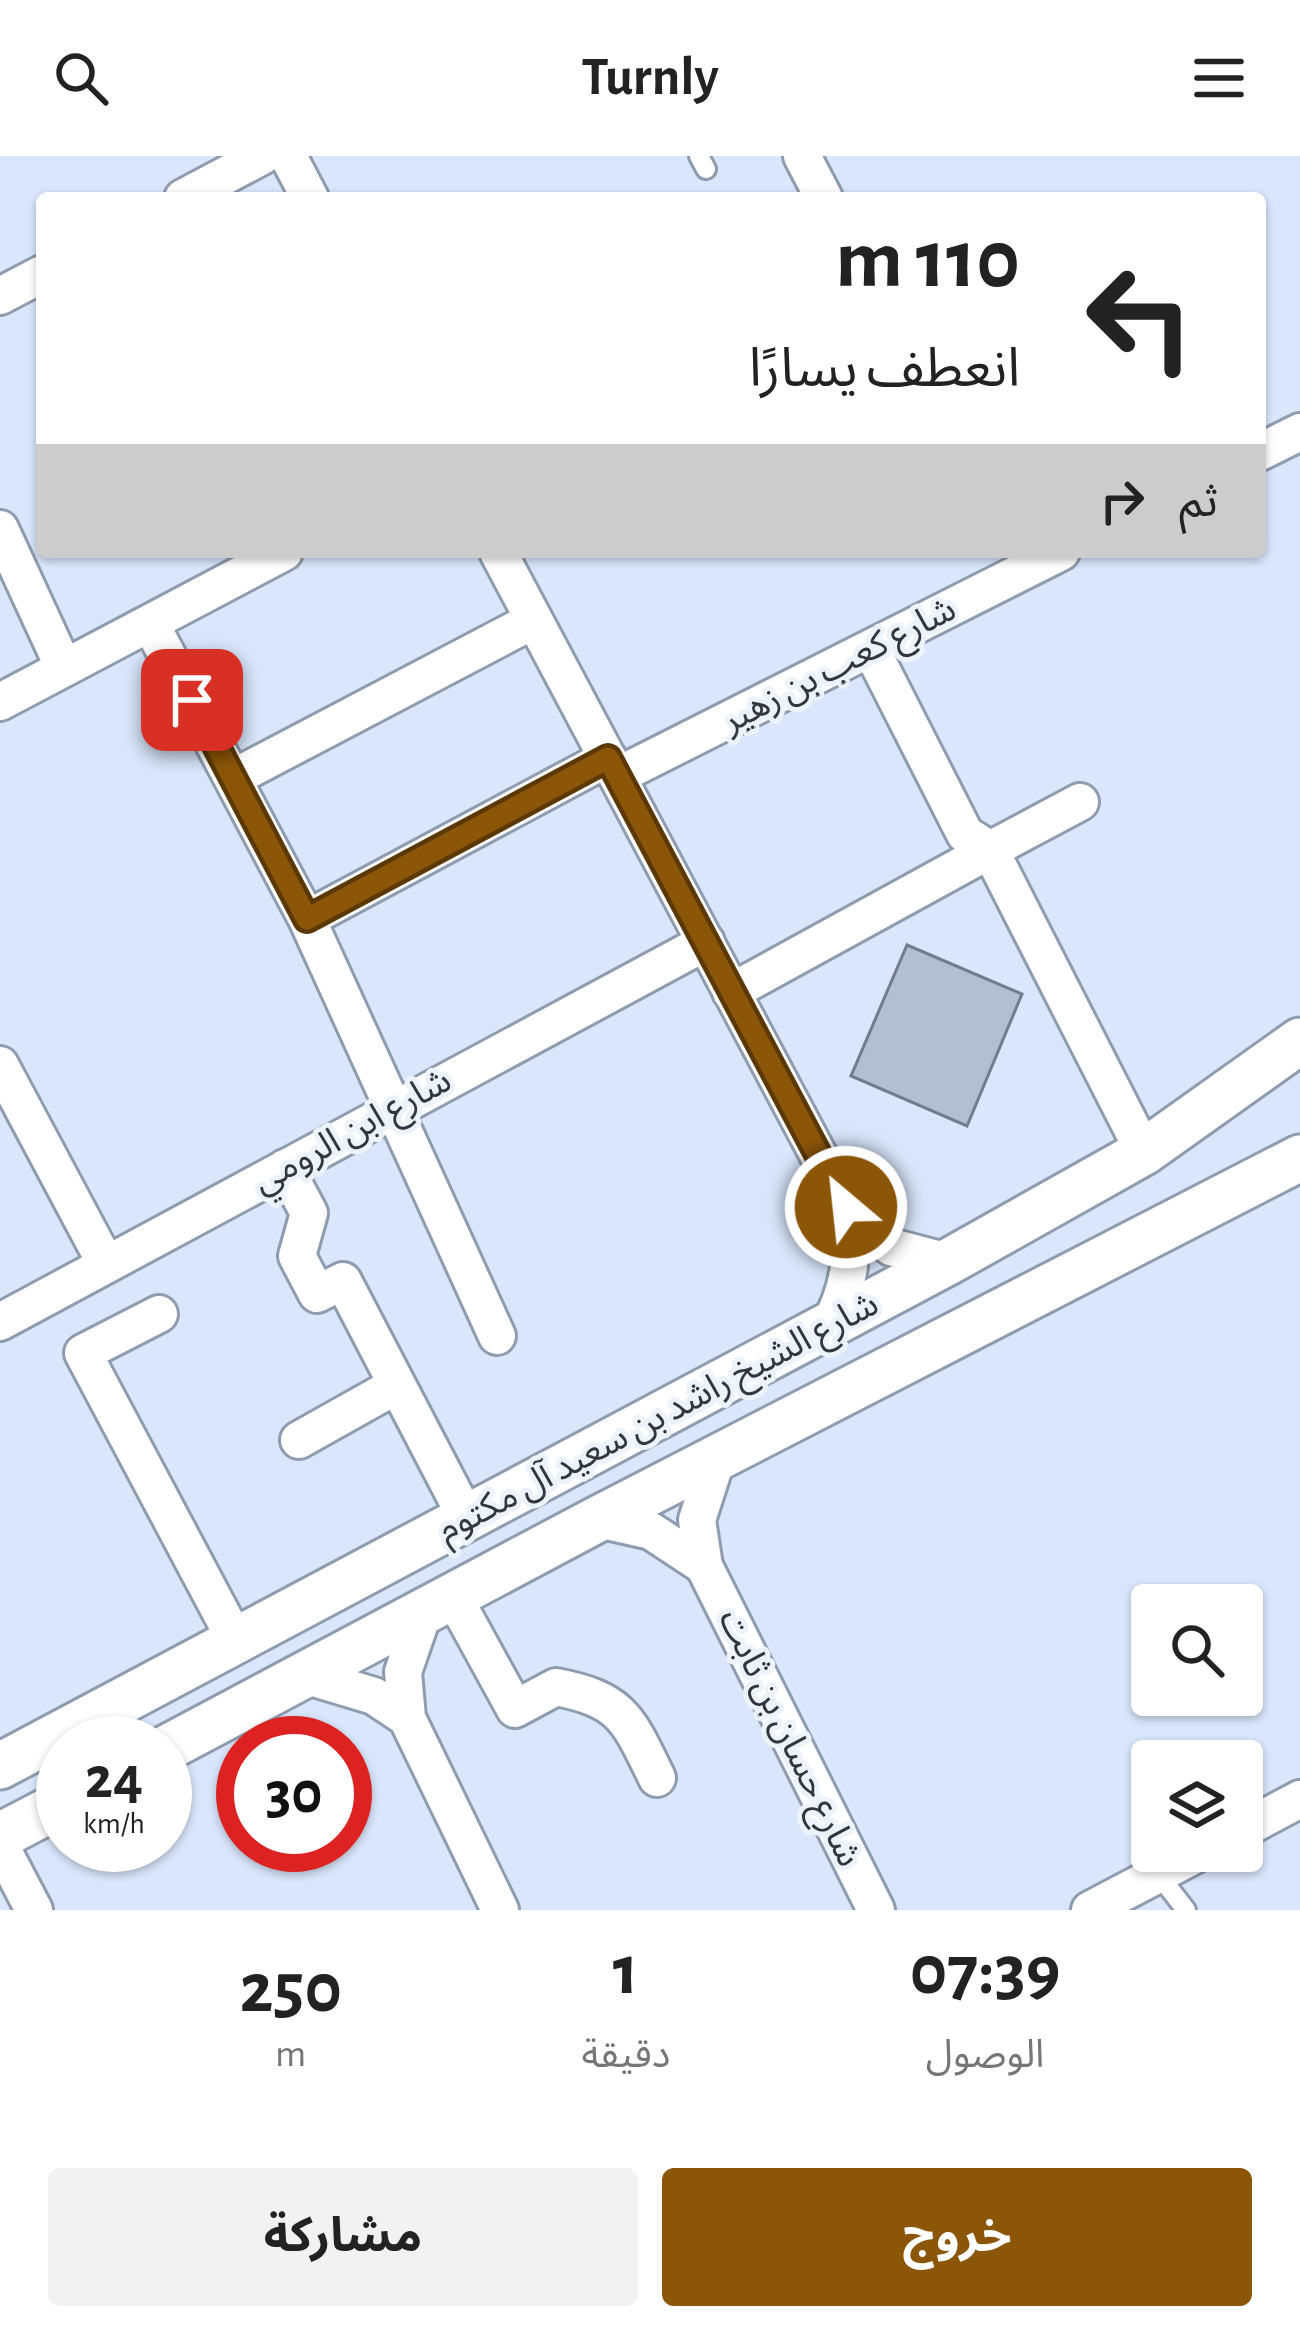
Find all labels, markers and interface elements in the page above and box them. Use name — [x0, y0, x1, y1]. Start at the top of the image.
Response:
icon: search — [48, 45, 114, 111]
icon: menu — [1186, 45, 1252, 111]
text: Turnly — [581, 51, 719, 105]
text: 110 m — [835, 219, 1020, 303]
icon: left — [1062, 240, 1218, 396]
text: انعطف يسارًا — [749, 343, 1020, 397]
icon: right — [1089, 468, 1155, 534]
text: ثم — [1179, 480, 1218, 525]
street label: شارع كعب بن زهير — [715, 591, 965, 746]
pin — [141, 649, 243, 751]
icon: arrive — [159, 667, 225, 733]
street label: شارع ابن الرومي — [247, 1062, 461, 1207]
position arrow — [783, 1144, 909, 1270]
street label: شارع الشيخ راشد بن سعيد آل مكتوم — [431, 1284, 888, 1556]
map controls — [1131, 1584, 1263, 1872]
button: search — [1131, 1584, 1263, 1716]
street label: شارع حسان بن ثابت — [706, 1604, 868, 1875]
speed limit sign: 30 — [216, 1716, 372, 1872]
button: layers — [1131, 1740, 1263, 1872]
text: 24 — [85, 1749, 143, 1809]
text: km/h — [83, 1809, 145, 1839]
text: 1 — [613, 1935, 639, 2007]
text: 07:39 — [910, 1935, 1061, 2007]
text: 250 — [239, 1953, 342, 2025]
text: m — [275, 2035, 306, 2074]
text: دقيقة — [581, 2036, 670, 2075]
text: الوصول — [926, 2036, 1044, 2075]
button: مشاركة — [48, 2168, 638, 2306]
button: خروج — [662, 2168, 1252, 2306]

